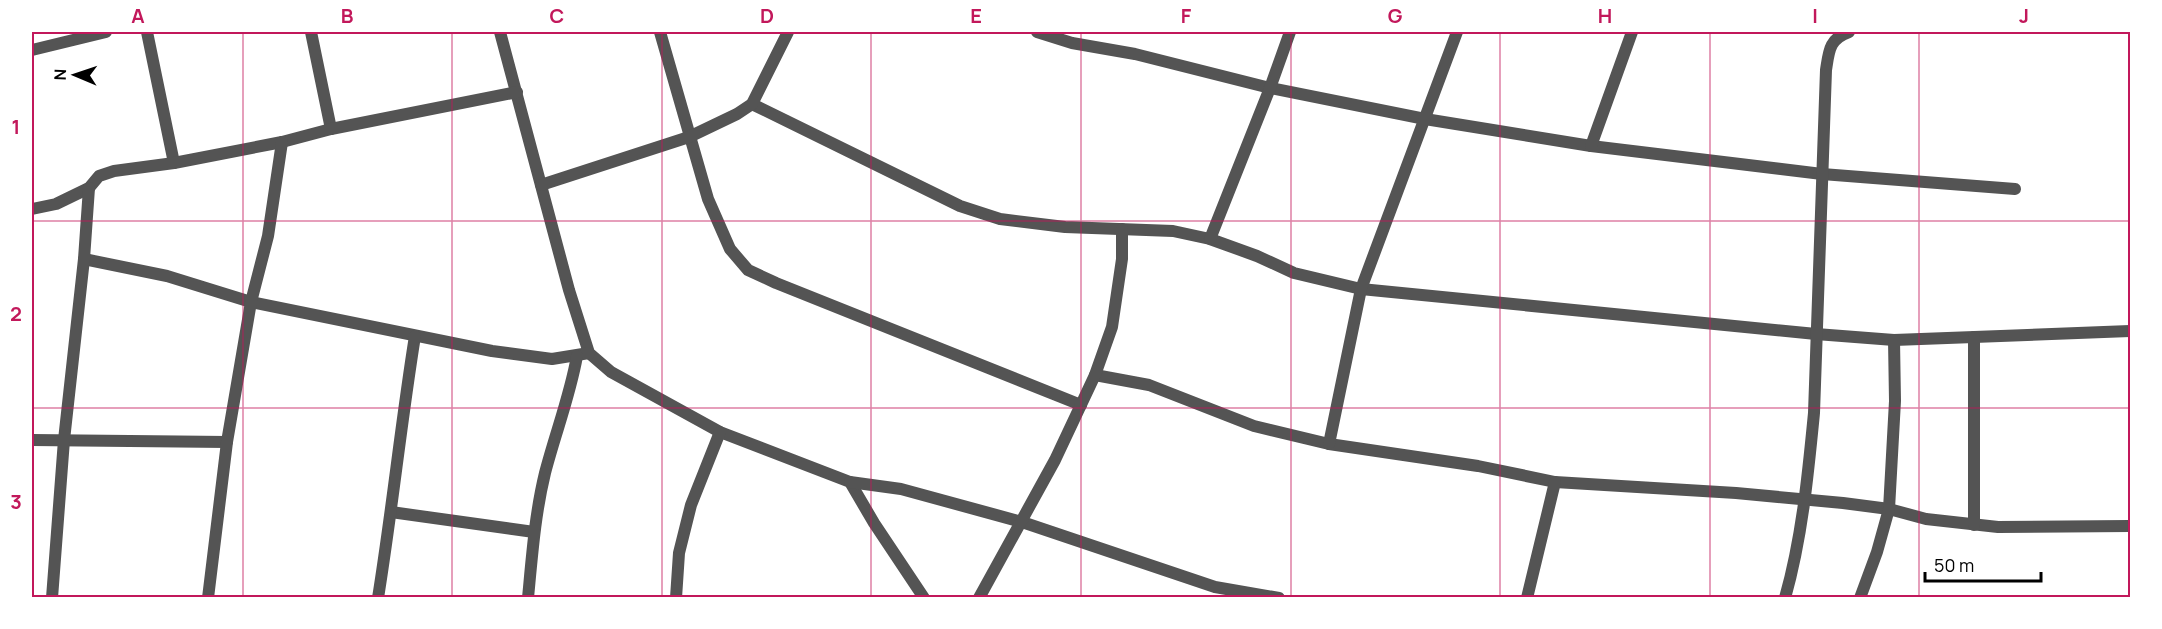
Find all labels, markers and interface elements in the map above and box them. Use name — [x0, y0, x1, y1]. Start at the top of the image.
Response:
text: A — [131, 2, 145, 29]
text: B — [341, 2, 354, 29]
text: C — [550, 2, 564, 29]
text: D — [760, 2, 774, 29]
text: E — [970, 2, 982, 29]
text: F — [1181, 2, 1192, 29]
text: G — [1388, 2, 1403, 29]
text: H — [1598, 2, 1612, 29]
text: I — [1812, 2, 1818, 29]
text: J — [2019, 2, 2029, 29]
north arrow — [45, 45, 105, 105]
text: N — [49, 68, 71, 81]
text: 1 — [12, 113, 20, 140]
text: 2 — [10, 300, 22, 327]
text: 3 — [10, 488, 22, 515]
scale bar — [1925, 545, 2040, 583]
text: 50 m — [1934, 553, 1974, 577]

